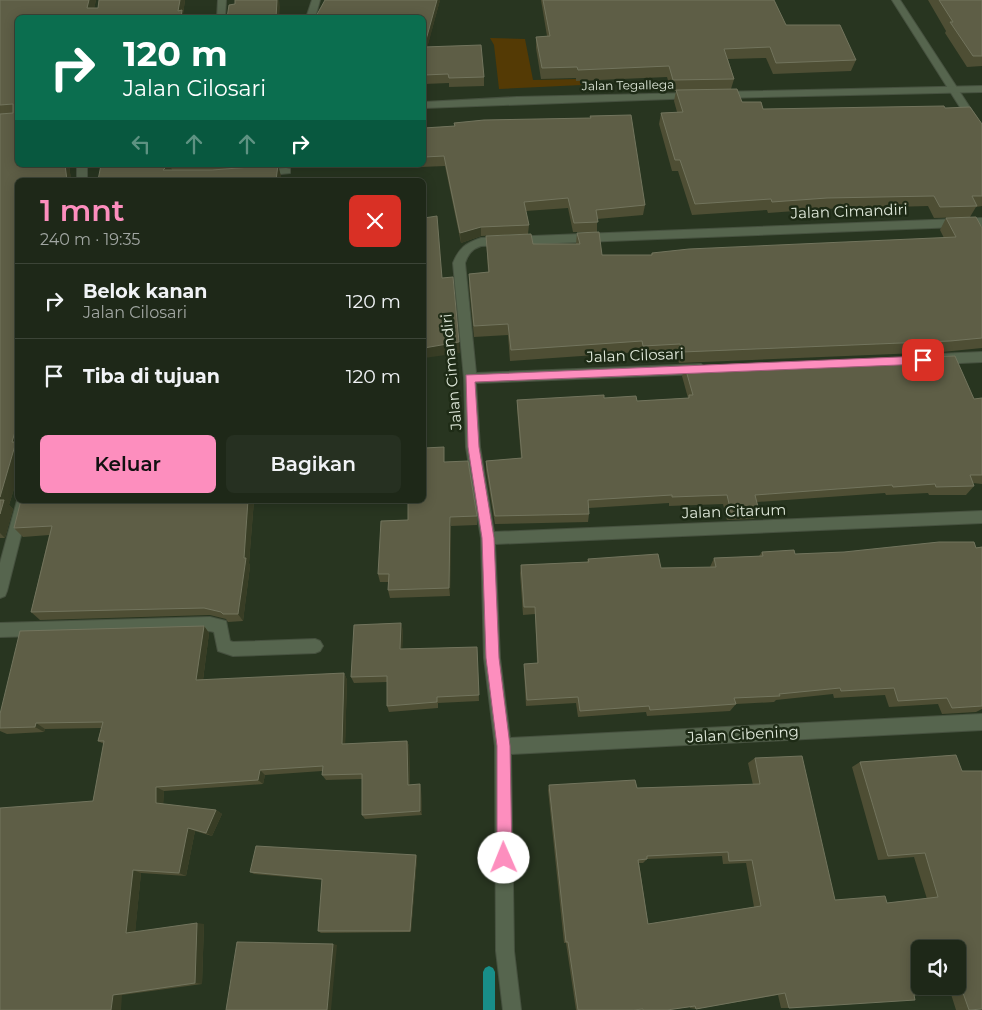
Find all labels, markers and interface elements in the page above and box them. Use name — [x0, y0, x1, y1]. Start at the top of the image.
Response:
text: 120 m — [123, 32, 228, 75]
icon: right — [40, 35, 105, 100]
text: Jalan Cilosari — [123, 75, 266, 102]
street label: Jalan Tegallega — [581, 77, 674, 93]
icon: left — [127, 130, 155, 158]
icon: ahead — [180, 130, 208, 158]
icon: ahead — [233, 130, 261, 158]
icon: right — [286, 130, 314, 158]
text: 1 mnt — [40, 192, 125, 229]
button: close — [349, 195, 401, 247]
street label: Jalan Cimandiri — [789, 199, 908, 223]
text: 240 m · 19:35 — [40, 230, 140, 249]
text: Belok kanan — [83, 280, 207, 303]
icon: right — [40, 287, 68, 315]
text: 120 m — [346, 290, 401, 313]
text: Jalan Cilosari — [83, 303, 187, 322]
street label: Jalan Cimandiri — [436, 313, 466, 432]
pin — [902, 339, 944, 381]
street label: Jalan Cilosari — [585, 344, 684, 366]
icon: arrive — [909, 346, 937, 374]
icon: arrive — [40, 362, 68, 390]
text: Tiba di tujuan — [83, 365, 220, 388]
text: 120 m — [346, 365, 401, 388]
button: Keluar — [40, 435, 216, 493]
button: Bagikan — [226, 435, 401, 493]
street label: Jalan Citarum — [680, 500, 787, 522]
street label: Jalan Cibening — [686, 722, 799, 746]
position arrow — [477, 831, 529, 883]
map controls — [911, 940, 966, 995]
button: sound — [911, 940, 966, 995]

